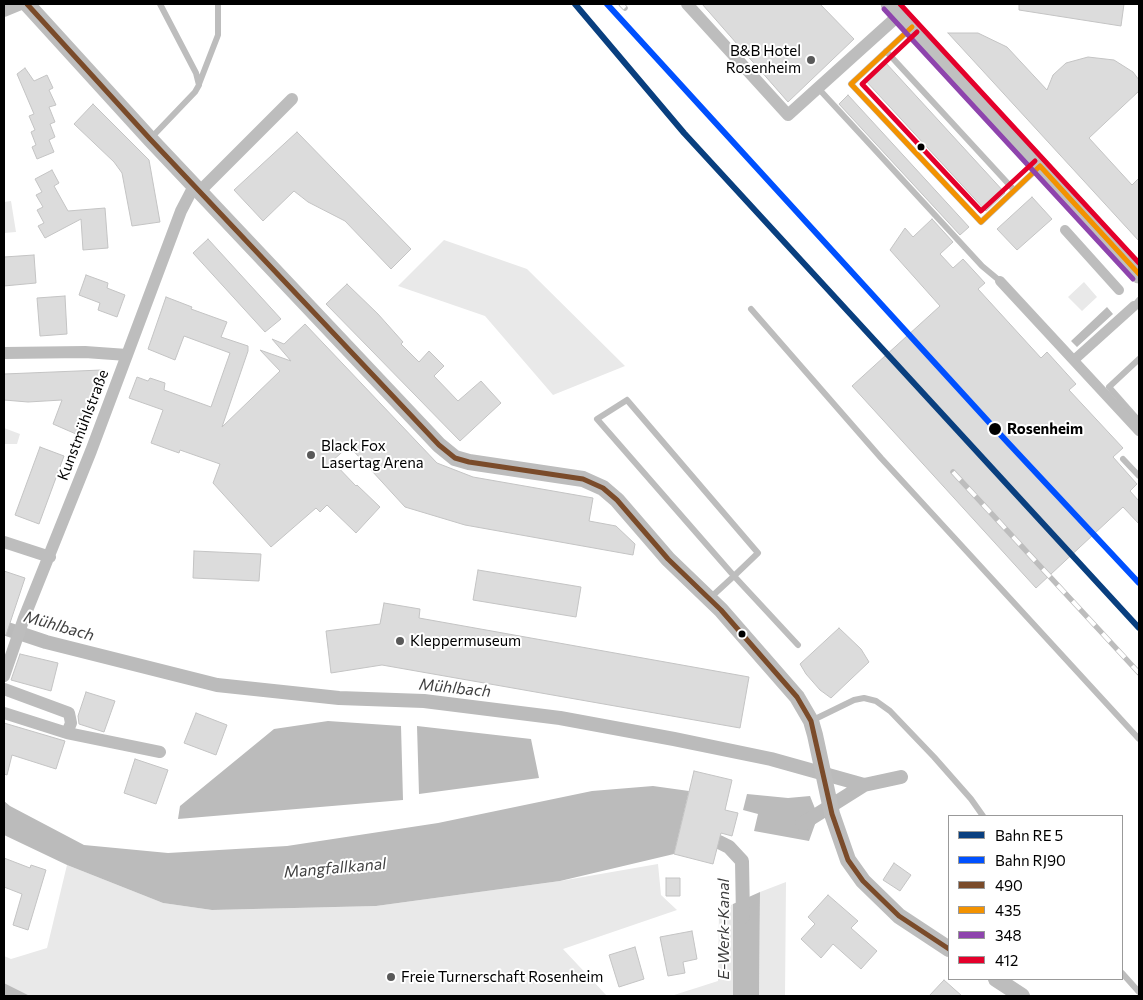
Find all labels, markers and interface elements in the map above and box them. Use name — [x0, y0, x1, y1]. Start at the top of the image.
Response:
place label: B&B Hotel Rosenheim — [726, 42, 801, 77]
marker: B&B Hotel Rosenheim — [805, 54, 817, 66]
unlabelled marker — [916, 142, 926, 152]
street label: Kunstmühlstraße — [54, 367, 112, 483]
place label: Rosenheim — [1007, 420, 1083, 438]
marker: Rosenheim — [987, 421, 1003, 437]
place label: Black Fox Lasertag Arena — [321, 437, 424, 472]
marker: Black Fox Lasertag Arena — [305, 449, 317, 461]
water label: Mühlbach — [22, 607, 96, 645]
unlabelled marker — [737, 629, 747, 639]
place label: Kleppermuseum — [410, 632, 521, 650]
marker: Kleppermuseum — [394, 635, 406, 647]
water label: Mühlbach — [418, 675, 492, 701]
legend — [948, 815, 1123, 980]
text: Bahn RE 5 — [995, 826, 1063, 844]
text: Bahn RJ90 — [995, 851, 1066, 869]
water label: Mangfallkanal — [283, 854, 387, 882]
text: 490 — [995, 876, 1023, 894]
water label: E-Werk-Kanal — [714, 878, 734, 980]
text: 435 — [995, 901, 1021, 919]
text: 348 — [995, 926, 1022, 944]
text: 412 — [995, 951, 1018, 969]
place label: Freie Turnerschaft Rosenheim — [401, 968, 603, 986]
marker: Freie Turnerschaft Rosenheim — [385, 971, 397, 983]

